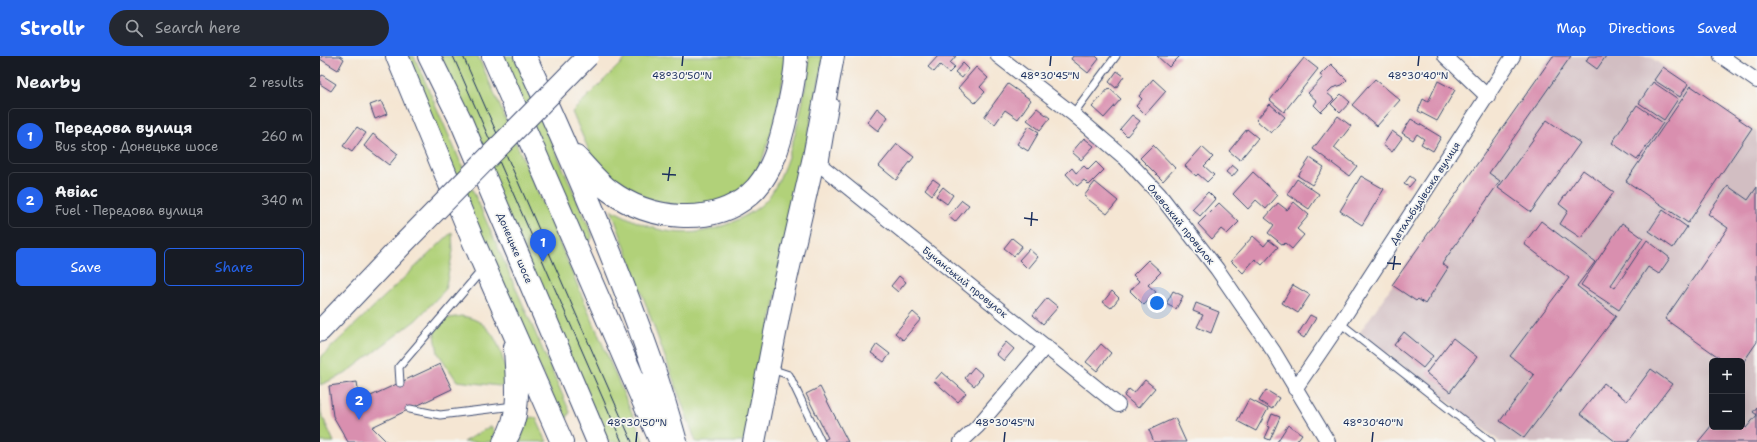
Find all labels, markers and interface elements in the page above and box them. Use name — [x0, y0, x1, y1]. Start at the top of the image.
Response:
search box — [109, 10, 389, 46]
text: Strollr — [20, 16, 85, 41]
icon: search — [123, 17, 145, 39]
text: Search here — [155, 18, 241, 38]
text: Map — [1557, 19, 1587, 37]
text: Directions — [1609, 19, 1675, 37]
text: Saved — [1697, 19, 1737, 37]
text: 48°30'50"N — [652, 69, 712, 82]
text: 48°30'45"N — [1020, 69, 1080, 82]
text: 48°30'40"N — [1388, 69, 1448, 82]
text: Nearby — [16, 71, 81, 93]
text: 2 results — [248, 74, 304, 91]
text: Передова вулиця — [55, 118, 192, 138]
text: 1 — [27, 128, 33, 145]
text: 260 m — [261, 128, 303, 145]
text: Bus stop · Донецьке шосе — [55, 138, 218, 155]
street label: Детальбудівська вулиця — [1387, 139, 1463, 247]
street label: Олевський провулок — [1144, 181, 1218, 268]
text: Авіас — [55, 182, 98, 202]
text: 2 — [25, 192, 35, 209]
text: 340 m — [261, 192, 303, 209]
text: Fuel · Передова вулиця — [55, 202, 203, 219]
street label: Донецьке шосе — [494, 211, 536, 286]
pin: 1 — [530, 229, 556, 262]
street label: Бучанський провулок — [920, 243, 1011, 321]
button: Save — [16, 248, 156, 286]
button: Share — [164, 248, 304, 286]
your location — [1147, 293, 1167, 313]
map controls — [1709, 358, 1745, 430]
button: + — [1709, 358, 1745, 394]
pin: 2 — [346, 387, 372, 420]
button: − — [1709, 394, 1745, 430]
text: 48°30'50"N — [607, 416, 667, 429]
text: 48°30'45"N — [975, 416, 1035, 429]
text: 48°30'40"N — [1343, 416, 1403, 429]

